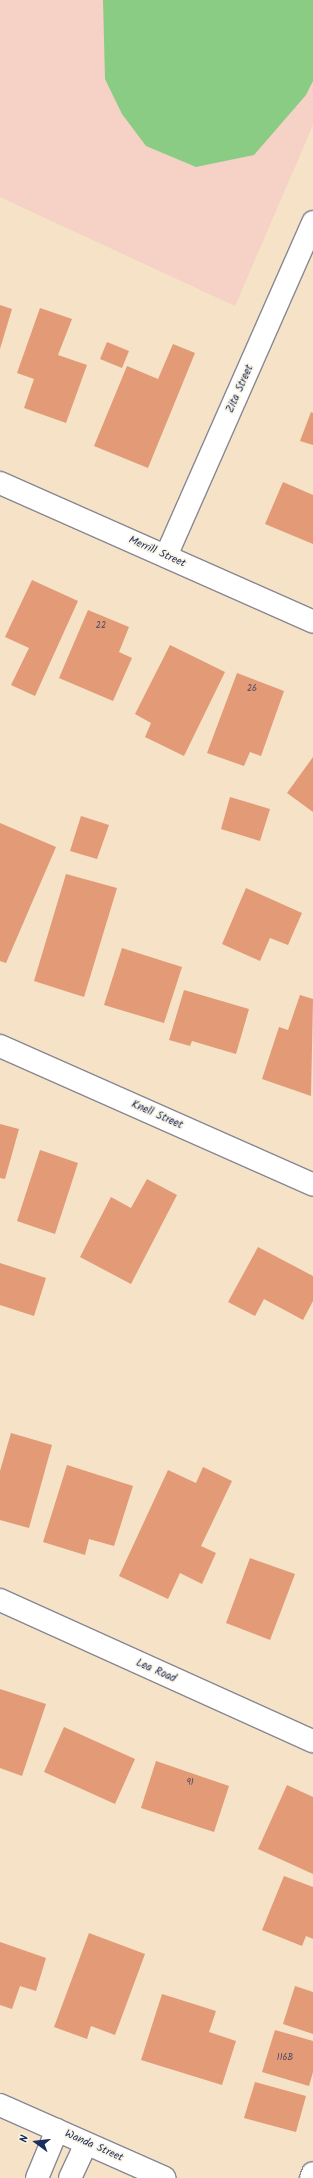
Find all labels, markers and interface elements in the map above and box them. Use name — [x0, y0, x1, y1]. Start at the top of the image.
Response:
street label: Zita Street — [224, 363, 256, 415]
street label: Merrill Street — [126, 534, 188, 570]
house number: 22 — [96, 621, 106, 631]
house number: 26 — [247, 684, 257, 694]
street label: Knell Street — [129, 1098, 185, 1132]
street label: Lea Road — [134, 1656, 178, 1686]
house number: 91 — [186, 1778, 194, 1788]
house number: 116B — [277, 2053, 293, 2063]
north arrow — [16, 2122, 56, 2162]
street label: Wanda Street — [63, 2127, 125, 2165]
text: N — [15, 2133, 34, 2145]

